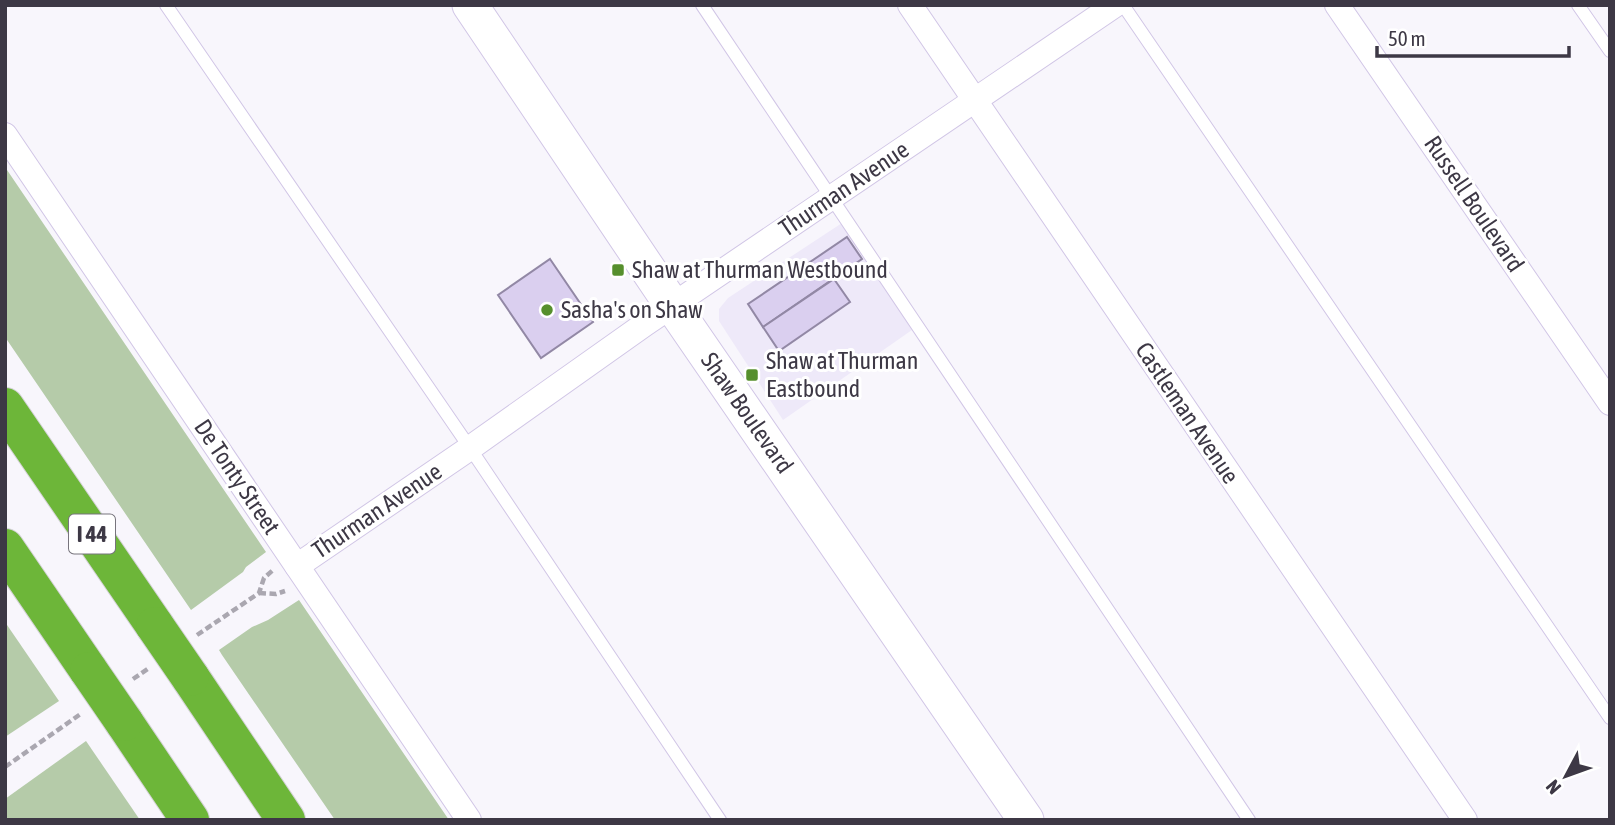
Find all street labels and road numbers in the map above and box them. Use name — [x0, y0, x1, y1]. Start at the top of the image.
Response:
street label: Russell Boulevard — [1419, 131, 1530, 277]
street label: Thurman Avenue — [774, 135, 914, 242]
street label: Castleman Avenue — [1130, 337, 1245, 488]
street label: Shaw Boulevard — [696, 347, 799, 478]
street label: De Tonty Street — [189, 414, 286, 539]
street label: Thurman Avenue — [307, 457, 447, 564]
road number: I 44 — [69, 514, 115, 554]

